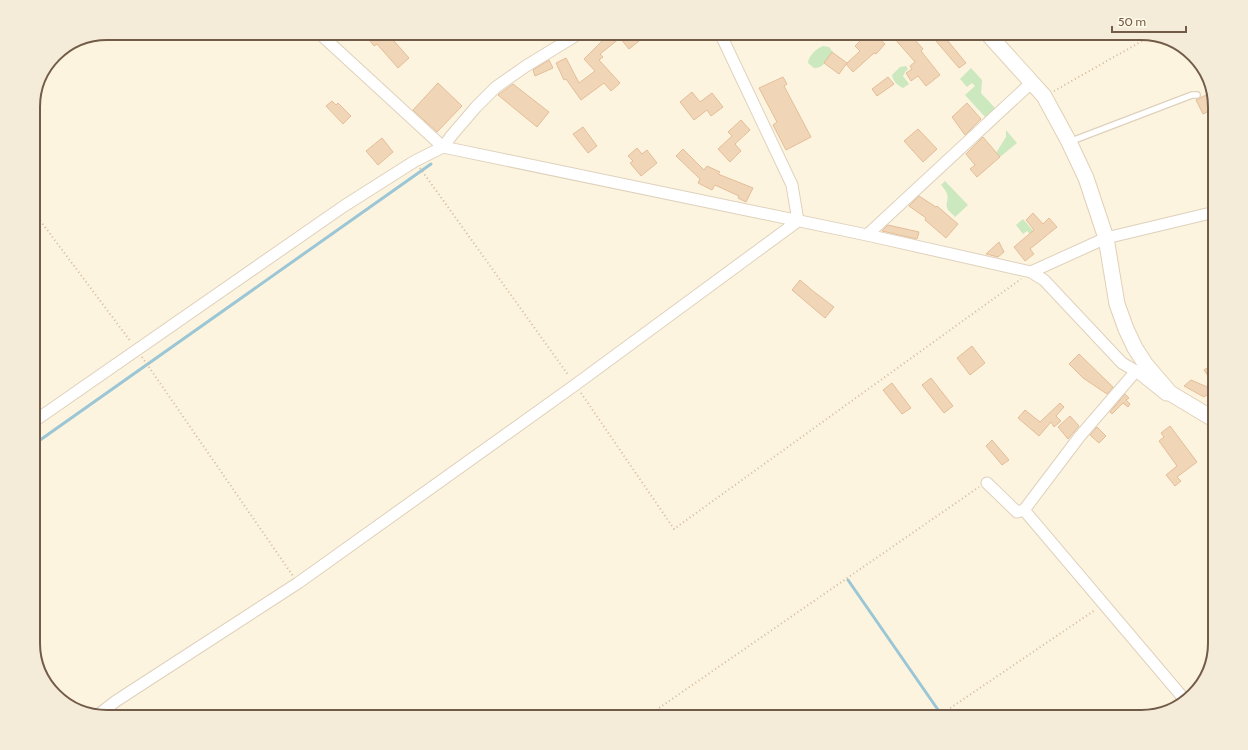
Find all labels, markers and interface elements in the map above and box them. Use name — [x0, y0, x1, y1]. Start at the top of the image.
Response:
scale bar — [1112, 8, 1186, 34]
text: 50 m — [1118, 14, 1146, 29]

